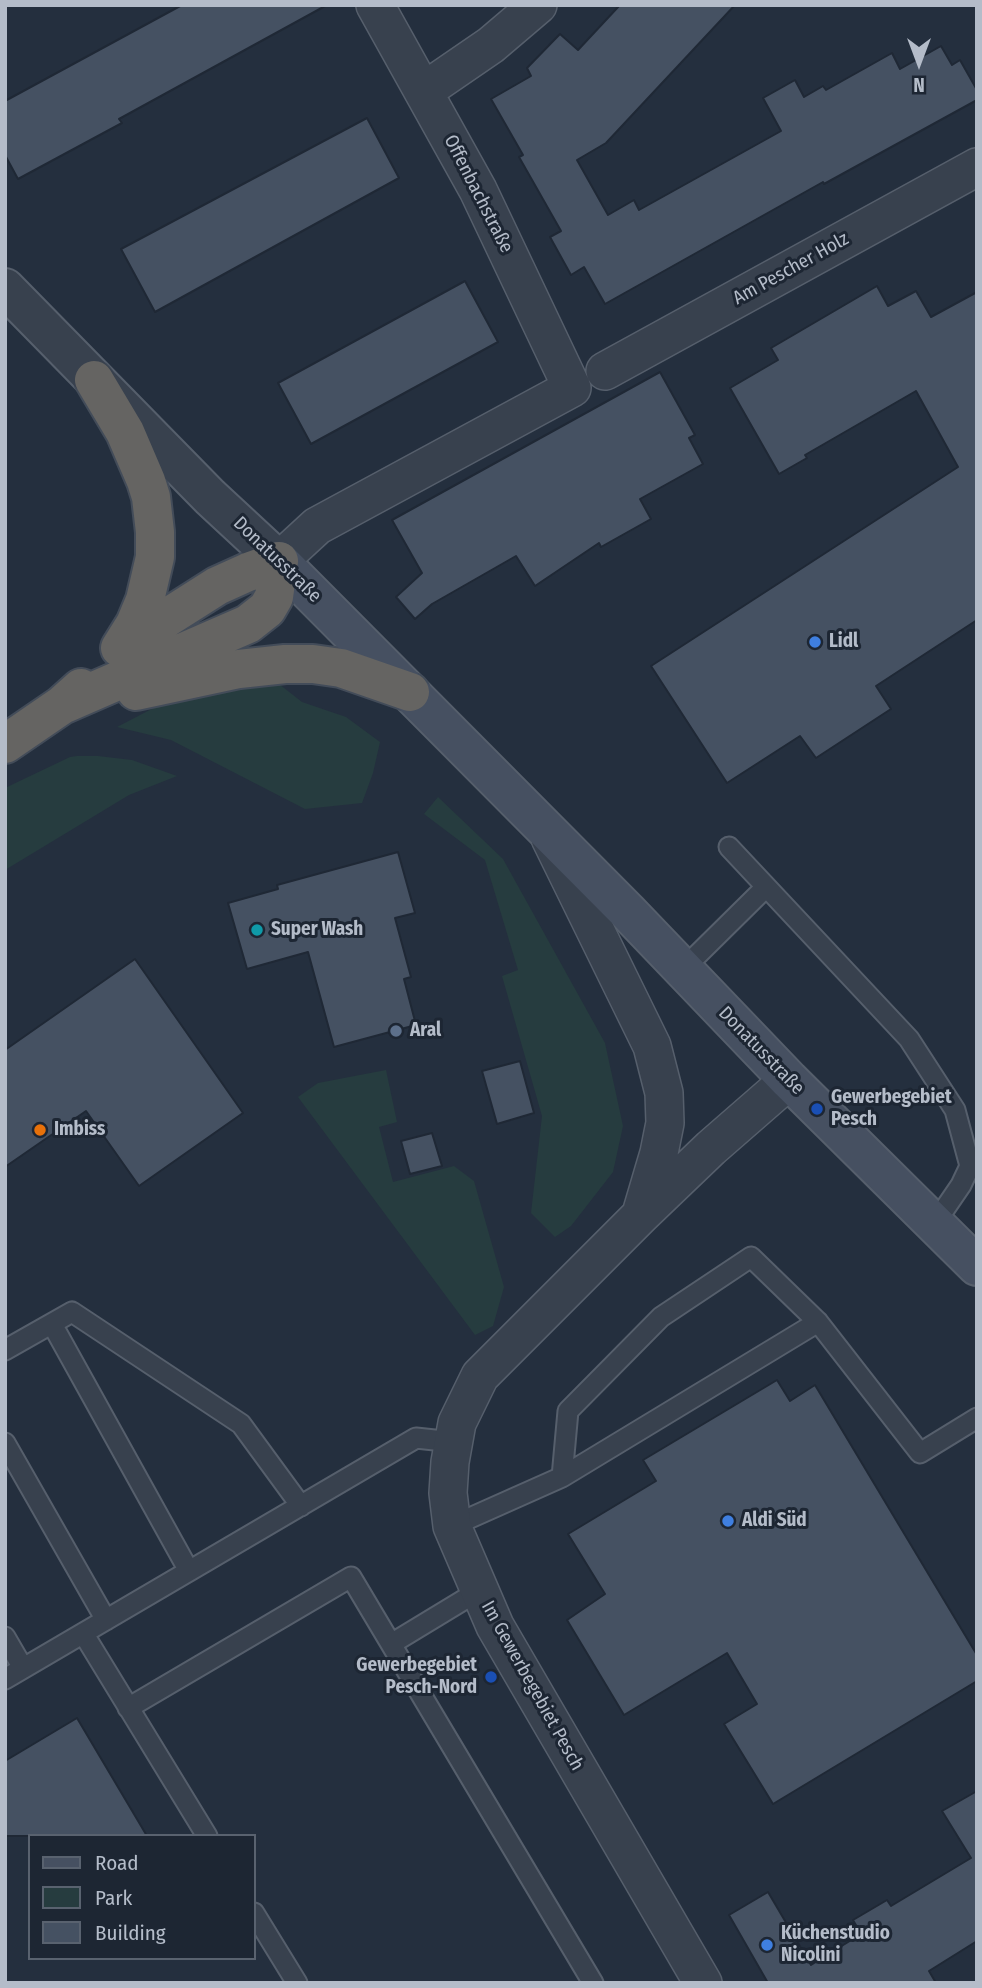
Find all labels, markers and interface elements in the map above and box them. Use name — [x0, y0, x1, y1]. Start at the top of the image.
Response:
north arrow — [884, 28, 954, 98]
text: N — [913, 73, 925, 96]
street label: Offenbachstraße — [438, 131, 518, 257]
street label: Am Pescher Holz — [729, 228, 853, 310]
street label: Donatusstraße — [228, 512, 326, 608]
place label: Lidl — [829, 631, 858, 653]
marker: Lidl — [807, 634, 823, 650]
place label: Super Wash — [271, 919, 363, 941]
marker: Super Wash — [249, 922, 265, 938]
street label: Donatusstraße — [713, 1002, 809, 1100]
place label: Aral — [410, 1020, 441, 1042]
marker: Aral — [388, 1023, 404, 1039]
place label: Gewerbegebiet Pesch — [831, 1087, 952, 1131]
marker: Gewerbegebiet Pesch — [809, 1101, 825, 1117]
place label: Imbiss — [54, 1119, 105, 1141]
marker: Imbiss — [32, 1122, 48, 1138]
place label: Aldi Süd — [742, 1510, 807, 1532]
marker: Aldi Süd — [720, 1513, 736, 1529]
street label: Im Gewerbegebiet Pesch — [476, 1597, 588, 1775]
place label: Gewerbegebiet Pesch-Nord — [356, 1655, 477, 1699]
marker: Gewerbegebiet Pesch-Nord — [483, 1669, 499, 1685]
legend — [28, 1834, 256, 1960]
text: Road — [95, 1850, 139, 1876]
text: Park — [95, 1885, 132, 1911]
text: Building — [95, 1920, 166, 1946]
place label: Küchenstudio Nicolini — [781, 1923, 890, 1967]
marker: Küchenstudio Nicolini — [759, 1937, 775, 1953]

